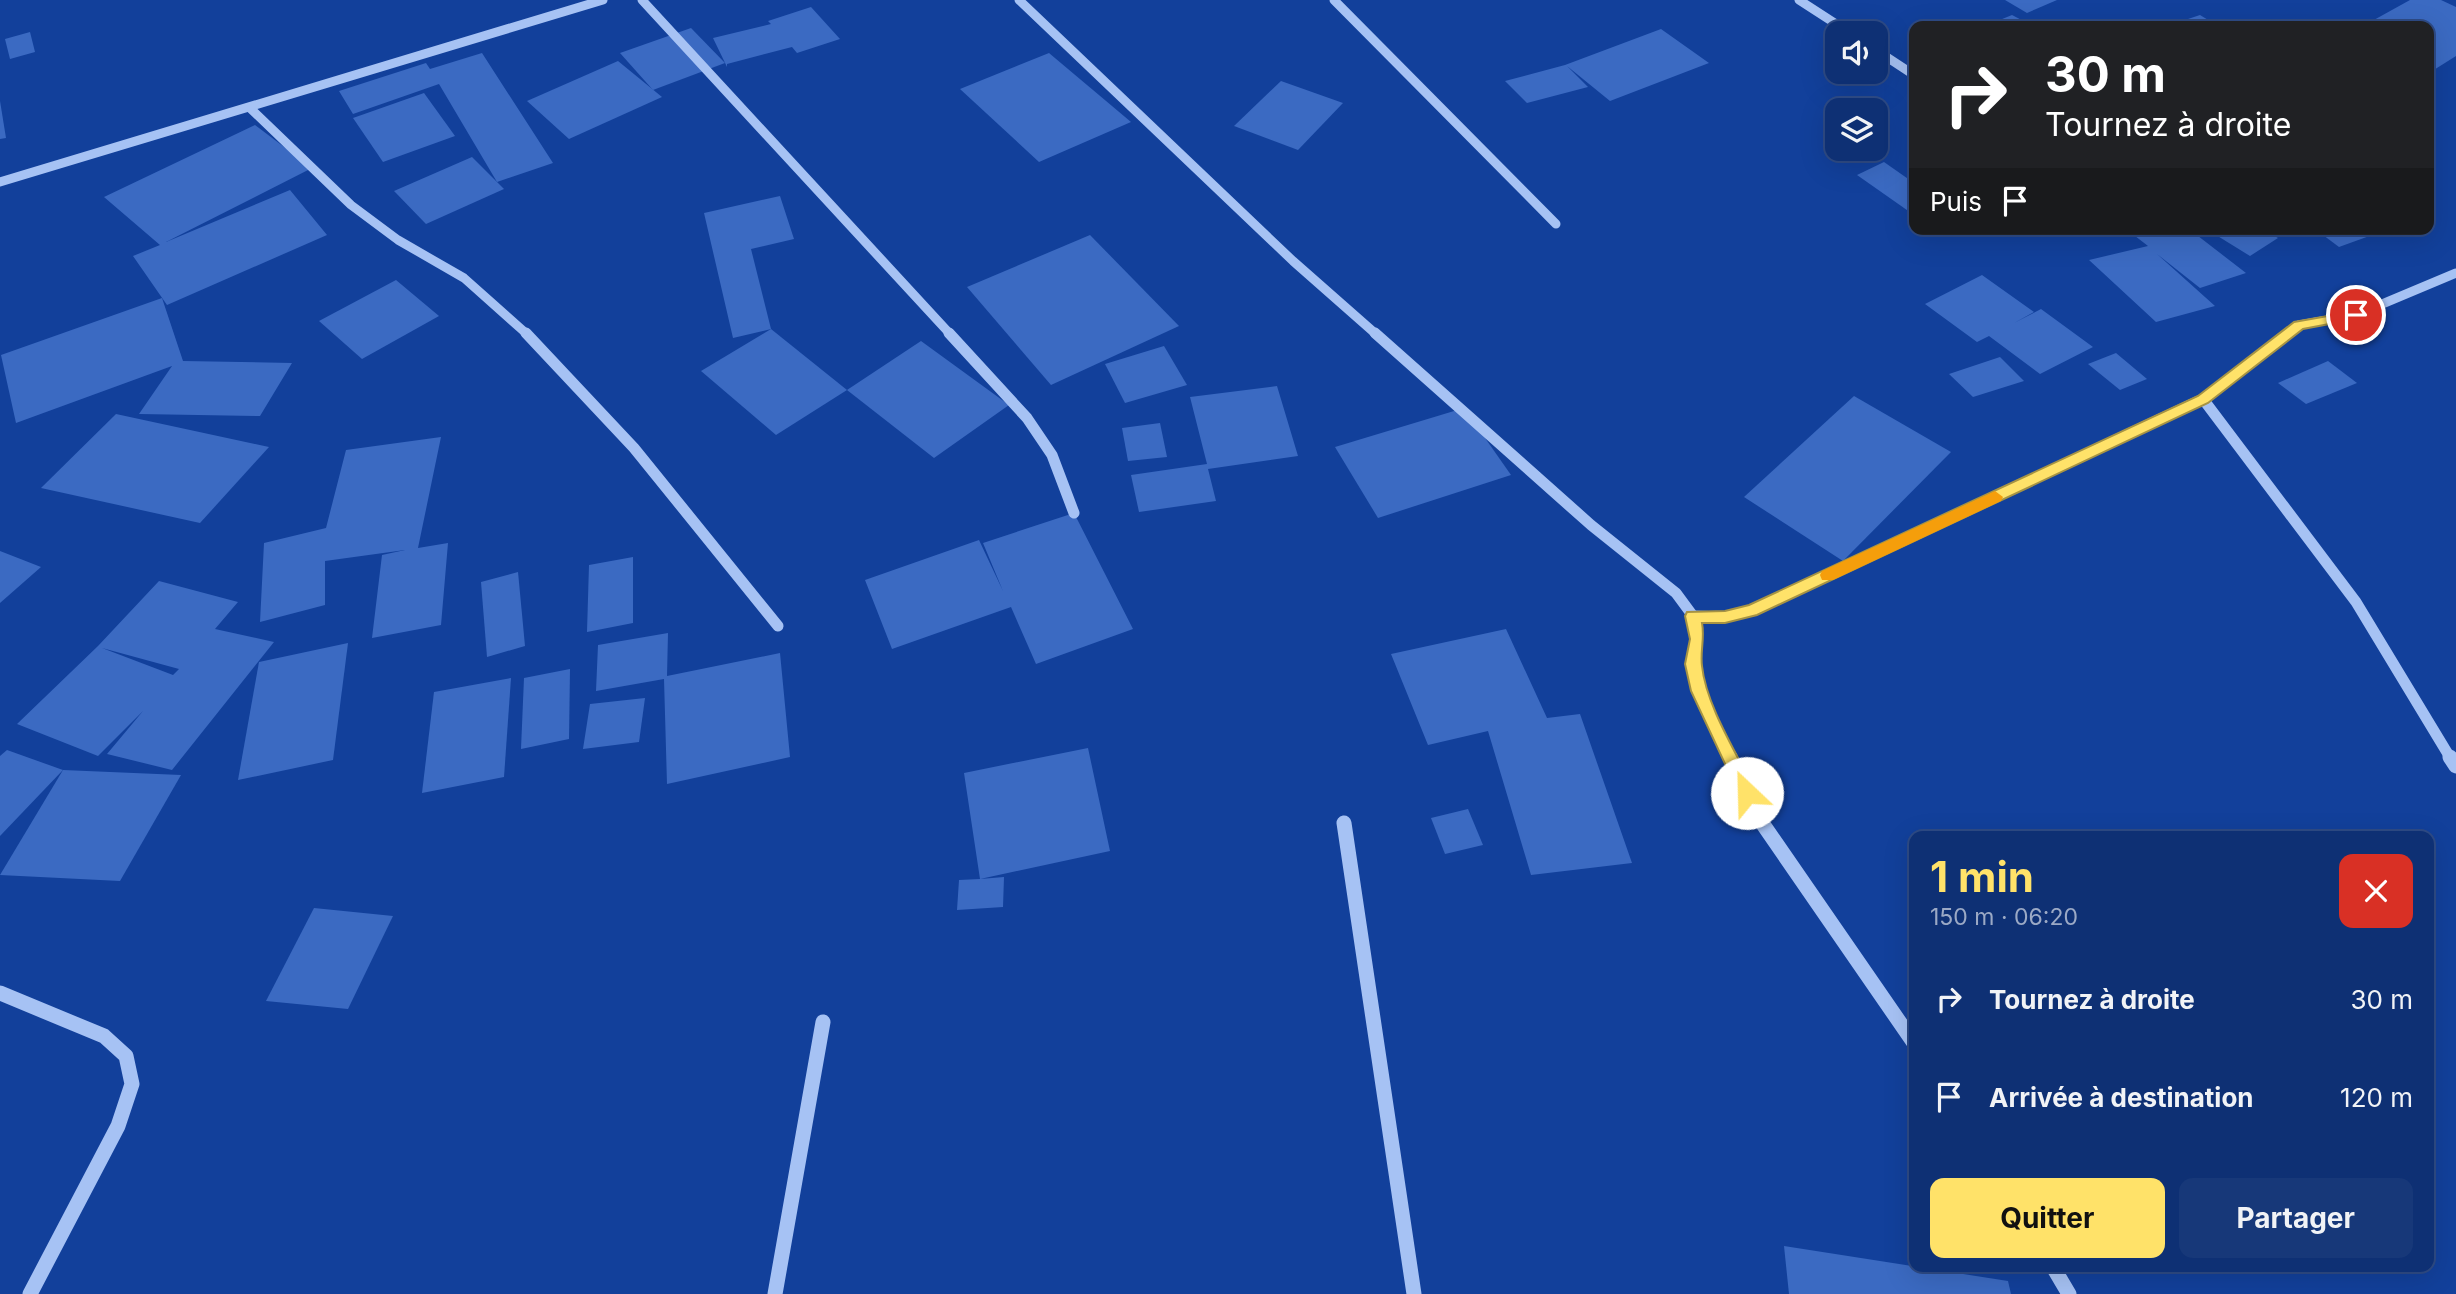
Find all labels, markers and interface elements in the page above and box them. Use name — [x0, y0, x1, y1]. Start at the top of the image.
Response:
map controls — [1825, 21, 1888, 161]
button: sound — [1825, 21, 1888, 84]
text: 30 m — [2045, 45, 2166, 104]
icon: right — [1930, 49, 2021, 140]
button: layers — [1825, 98, 1888, 161]
text: Tournez à droite — [2045, 105, 2291, 144]
icon: arrive — [1996, 182, 2034, 220]
text: Puis — [1930, 186, 1982, 217]
pin — [2326, 285, 2386, 345]
icon: arrive — [2337, 296, 2375, 334]
position arrow — [1710, 756, 1784, 830]
text: 1 min — [1930, 851, 2034, 902]
button: close — [2339, 854, 2413, 928]
text: 150 m · 06:20 — [1930, 903, 2078, 931]
icon: right — [1930, 980, 1968, 1018]
text: Tournez à droite — [1989, 984, 2195, 1015]
text: 30 m — [2350, 984, 2413, 1015]
icon: arrive — [1930, 1078, 1968, 1116]
text: Arrivée à destination — [1989, 1082, 2254, 1113]
text: 120 m — [2340, 1082, 2413, 1113]
button: Quitter — [1930, 1178, 2165, 1258]
button: Partager — [2179, 1178, 2413, 1258]

